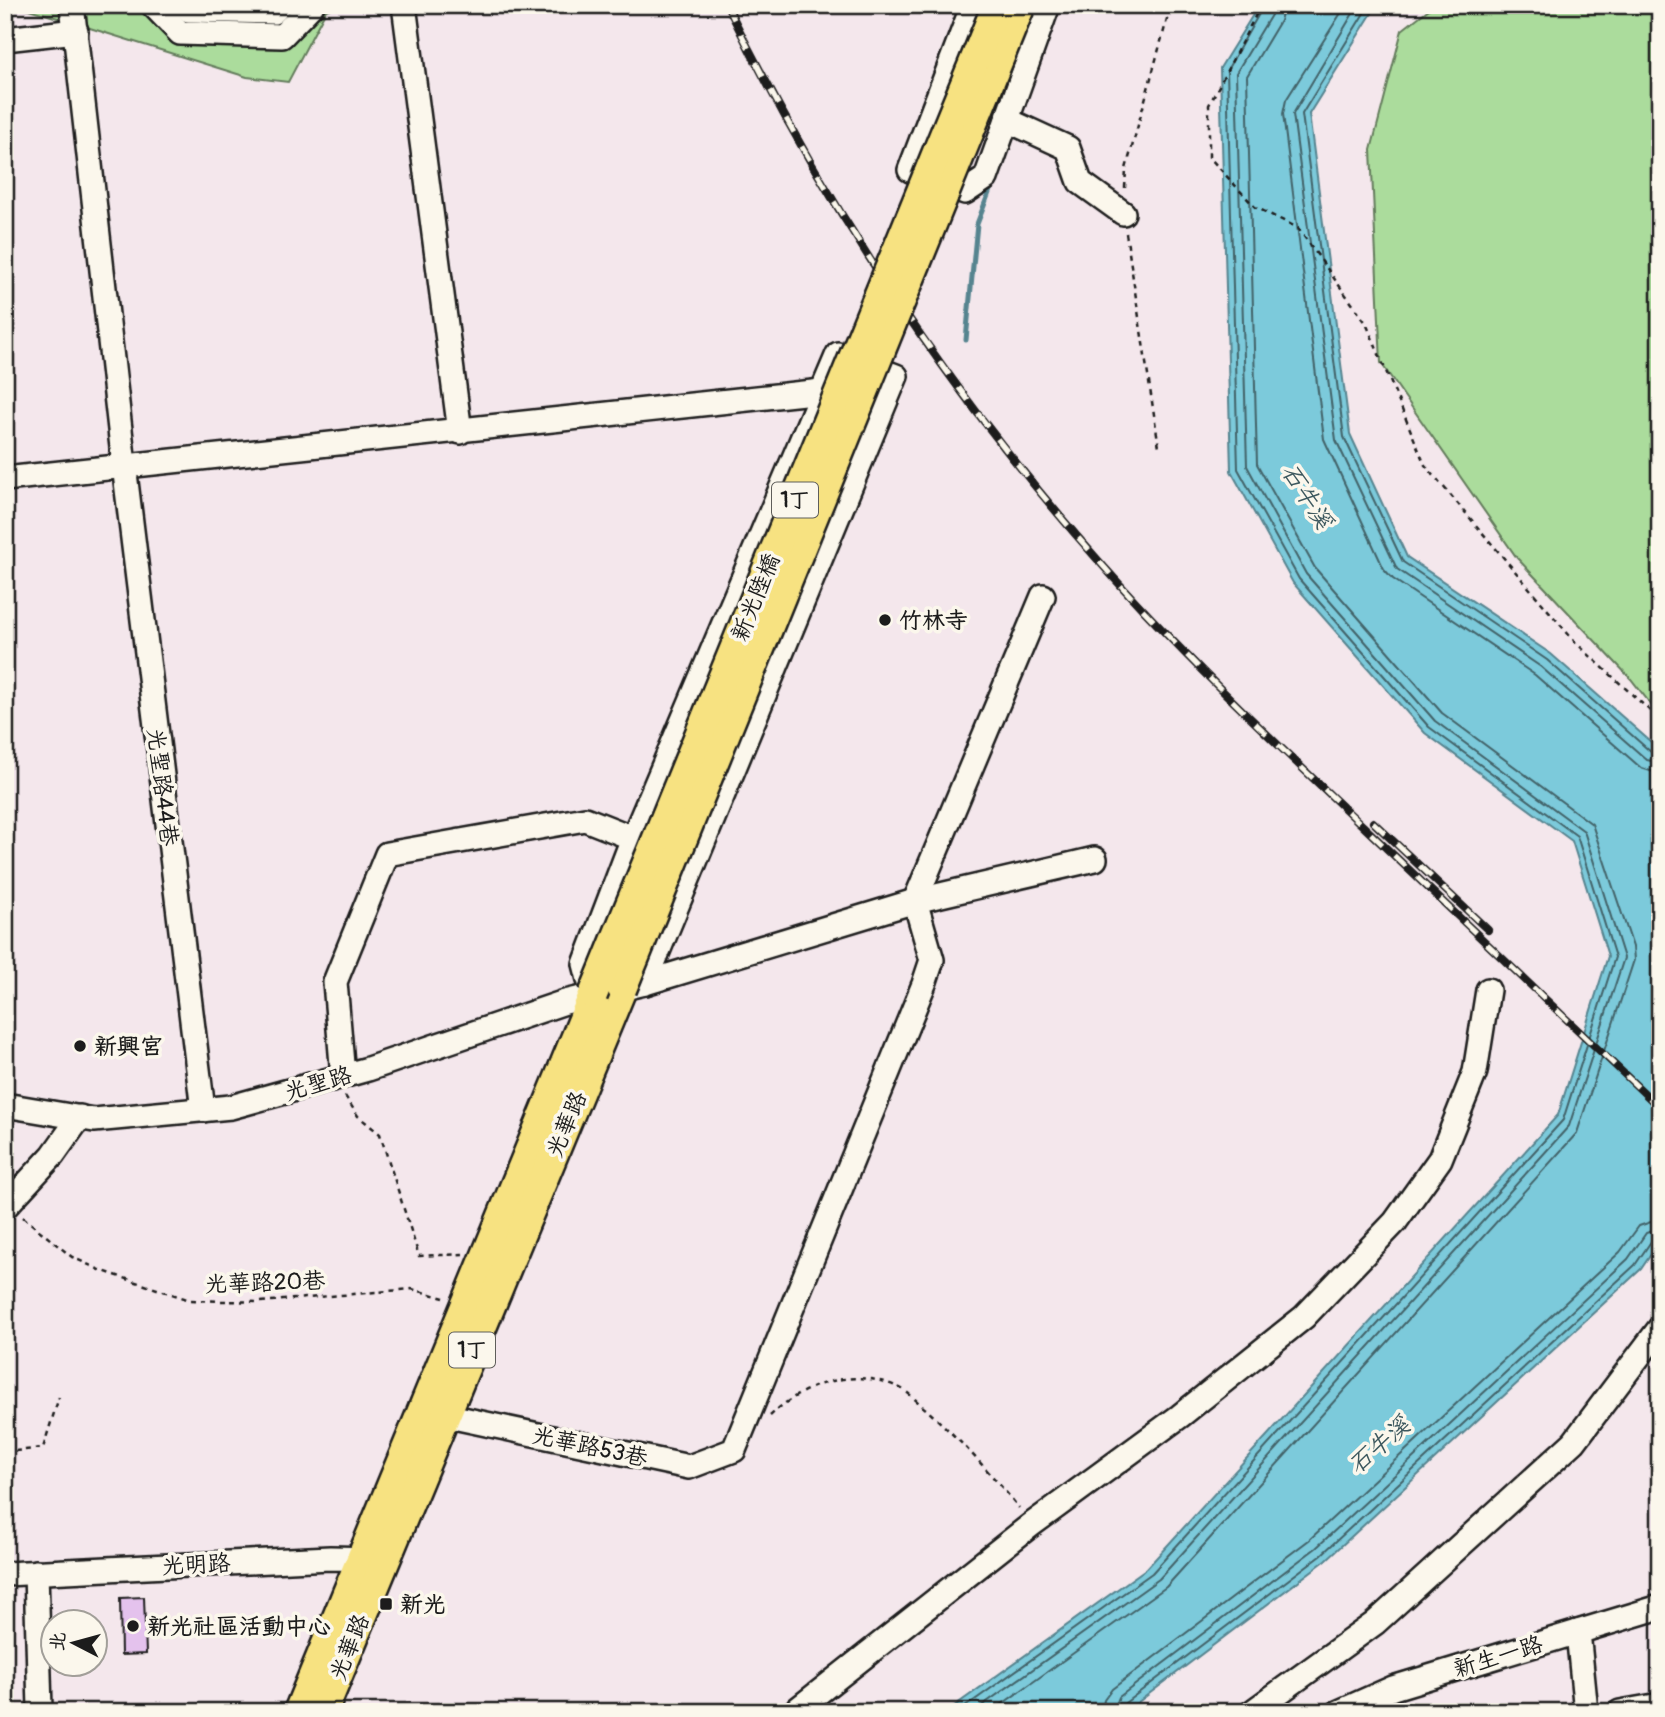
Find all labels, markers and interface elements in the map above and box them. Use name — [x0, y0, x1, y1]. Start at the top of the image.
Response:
water label: 石牛溪 — [1275, 458, 1339, 536]
road number: 1丁 — [772, 482, 818, 518]
street label: 新光陸橋 — [725, 549, 786, 645]
place label: 竹林寺 — [899, 606, 968, 635]
marker: 竹林寺 — [877, 612, 893, 628]
street label: 光聖路44巷 — [141, 726, 184, 849]
place label: 新興宮 — [94, 1032, 163, 1061]
marker: 新興宮 — [72, 1038, 88, 1054]
street label: 光聖路 — [281, 1060, 355, 1107]
street label: 光華路 — [540, 1087, 593, 1162]
street label: 光華路20巷 — [204, 1266, 327, 1299]
road number: 1丁 — [449, 1332, 495, 1368]
water label: 石牛溪 — [1343, 1410, 1418, 1480]
street label: 光華路53巷 — [530, 1420, 651, 1473]
street label: 光明路 — [161, 1548, 231, 1581]
place label: 新光 — [400, 1590, 446, 1619]
marker: 新光 — [378, 1596, 394, 1612]
north arrow — [38, 1608, 108, 1678]
street label: 光華路 — [323, 1610, 376, 1685]
place label: 新光社區活動中心 — [147, 1612, 331, 1641]
marker: 新光社區活動中心 — [125, 1618, 141, 1634]
street label: 新生一路 — [1450, 1629, 1546, 1684]
text: 北 — [45, 1631, 71, 1652]

